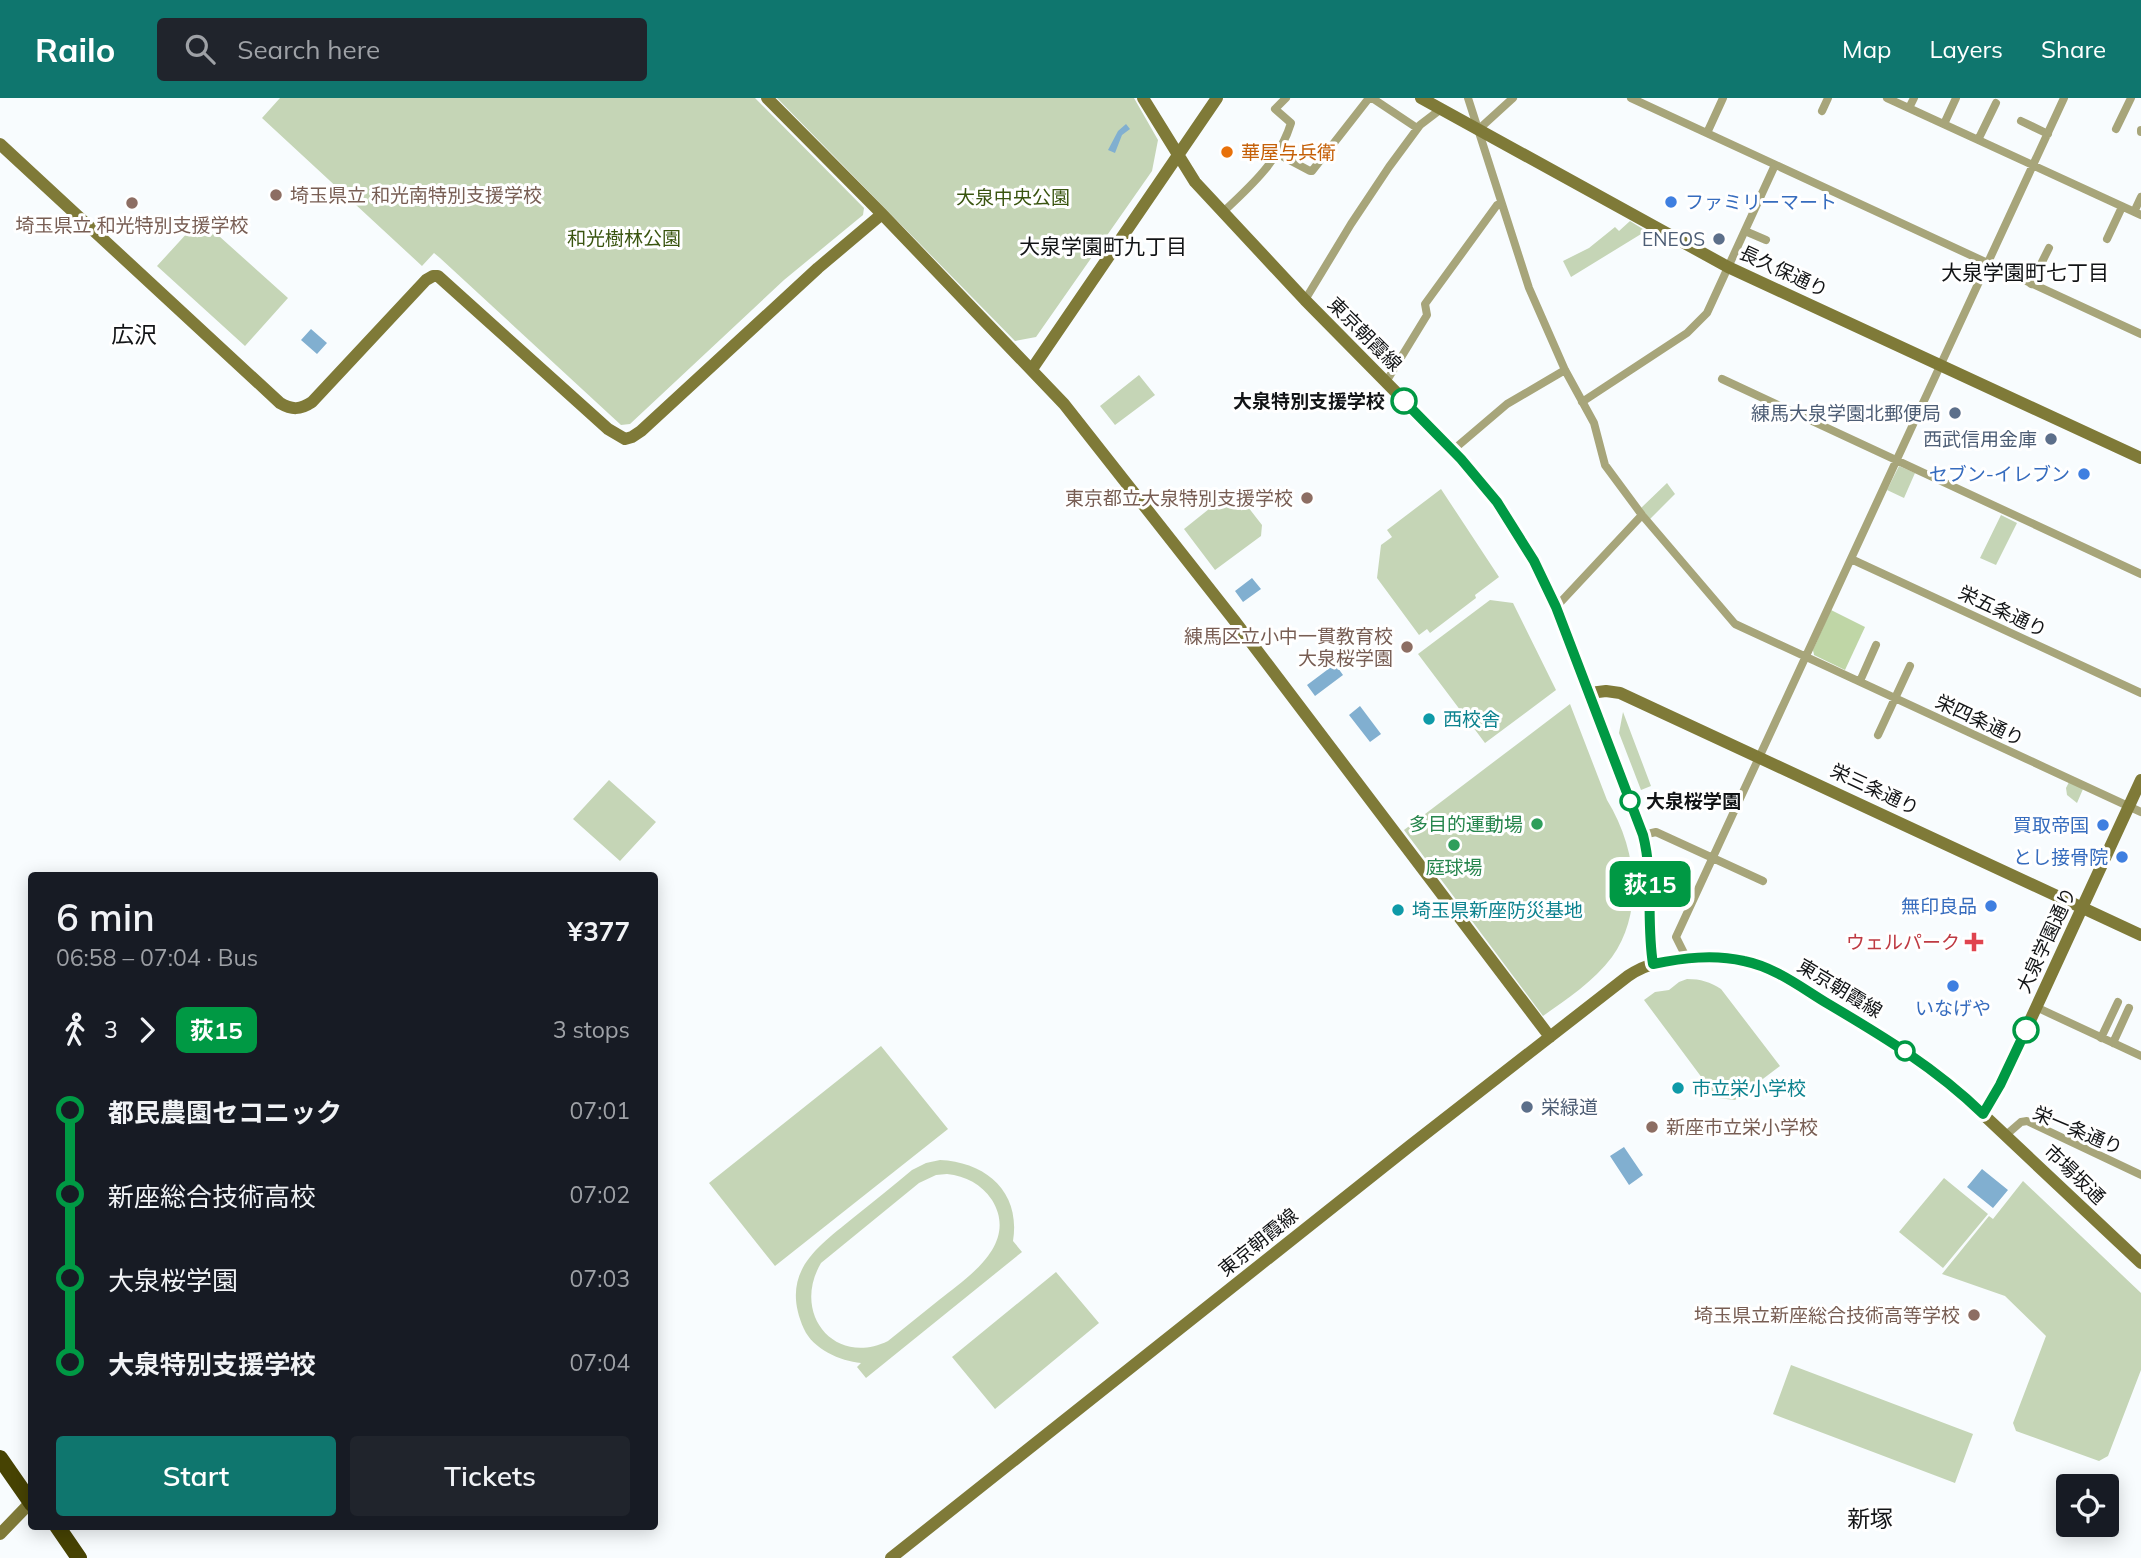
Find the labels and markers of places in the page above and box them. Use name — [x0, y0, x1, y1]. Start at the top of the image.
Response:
place label: 華屋与兵衛 — [1241, 140, 1336, 164]
marker: 華屋与兵衛 — [1219, 144, 1235, 160]
place label: 埼玉県立 和光南特別支援学校 — [290, 183, 542, 207]
marker: 埼玉県立 和光南特別支援学校 — [268, 187, 284, 203]
place label: ファミリーマート — [1685, 190, 1837, 214]
marker: ファミリーマート — [1663, 194, 1679, 210]
marker: 埼玉県立 和光特別支援学校 — [124, 195, 140, 211]
place label: 埼玉県立 和光特別支援学校 — [16, 213, 248, 237]
place label: ENEOS — [1642, 227, 1705, 251]
marker: ENEOS — [1711, 231, 1727, 247]
marker: 大泉特別支援学校 — [1391, 388, 1417, 414]
place label: 大泉特別支援学校 — [1233, 389, 1385, 413]
place label: 練馬大泉学園北郵便局 — [1751, 401, 1941, 425]
marker: 練馬大泉学園北郵便局 — [1947, 405, 1963, 421]
place label: 西武信用金庫 — [1923, 427, 2037, 451]
marker: 西武信用金庫 — [2043, 431, 2059, 447]
place label: セブン-イレブン — [1929, 462, 2070, 486]
marker: セブン-イレブン — [2076, 466, 2092, 482]
place label: 東京都立大泉特別支援学校 — [1065, 486, 1293, 510]
marker: 東京都立大泉特別支援学校 — [1299, 490, 1315, 506]
place label: 練馬区立小中一貫教育校 大泉桜学園 — [1184, 624, 1393, 670]
marker: 練馬区立小中一貫教育校 大泉桜学園 — [1399, 639, 1415, 655]
place label: 西校舎 — [1443, 707, 1500, 731]
marker: 西校舎 — [1421, 711, 1437, 727]
place label: 大泉桜学園 — [1646, 789, 1741, 813]
marker: 大泉桜学園 — [1620, 791, 1640, 811]
place label: 多目的運動場 — [1409, 812, 1523, 836]
place label: 買取帝国 — [2013, 813, 2089, 837]
marker: 多目的運動場 — [1529, 816, 1545, 832]
marker: 買取帝国 — [2095, 817, 2111, 833]
marker: 庭球場 — [1446, 837, 1462, 853]
place label: とし接骨院 — [2013, 845, 2108, 869]
marker: とし接骨院 — [2114, 849, 2130, 865]
place label: 庭球場 — [1425, 855, 1483, 879]
place label: 無印良品 — [1901, 894, 1977, 918]
place label: 埼玉県新座防災基地 — [1412, 898, 1583, 922]
marker: 無印良品 — [1983, 898, 1999, 914]
marker: 埼玉県新座防災基地 — [1390, 902, 1406, 918]
place label: ウェルパーク — [1846, 930, 1960, 954]
marker: ウェルパーク — [1966, 934, 1982, 950]
marker: いなげや — [1945, 978, 1961, 994]
place label: いなげや — [1915, 996, 1991, 1020]
unlabelled marker — [2013, 1017, 2039, 1043]
unlabelled marker — [1895, 1041, 1915, 1061]
place label: 市立栄小学校 — [1692, 1076, 1806, 1100]
marker: 市立栄小学校 — [1670, 1080, 1686, 1096]
place label: 栄緑道 — [1541, 1095, 1598, 1119]
marker: 栄緑道 — [1519, 1099, 1535, 1115]
place label: 新座市立栄小学校 — [1666, 1115, 1818, 1139]
marker: 新座市立栄小学校 — [1644, 1119, 1660, 1135]
place label: 埼玉県立新座総合技術高等学校 — [1694, 1303, 1960, 1327]
marker: 埼玉県立新座総合技術高等学校 — [1966, 1307, 1982, 1323]

